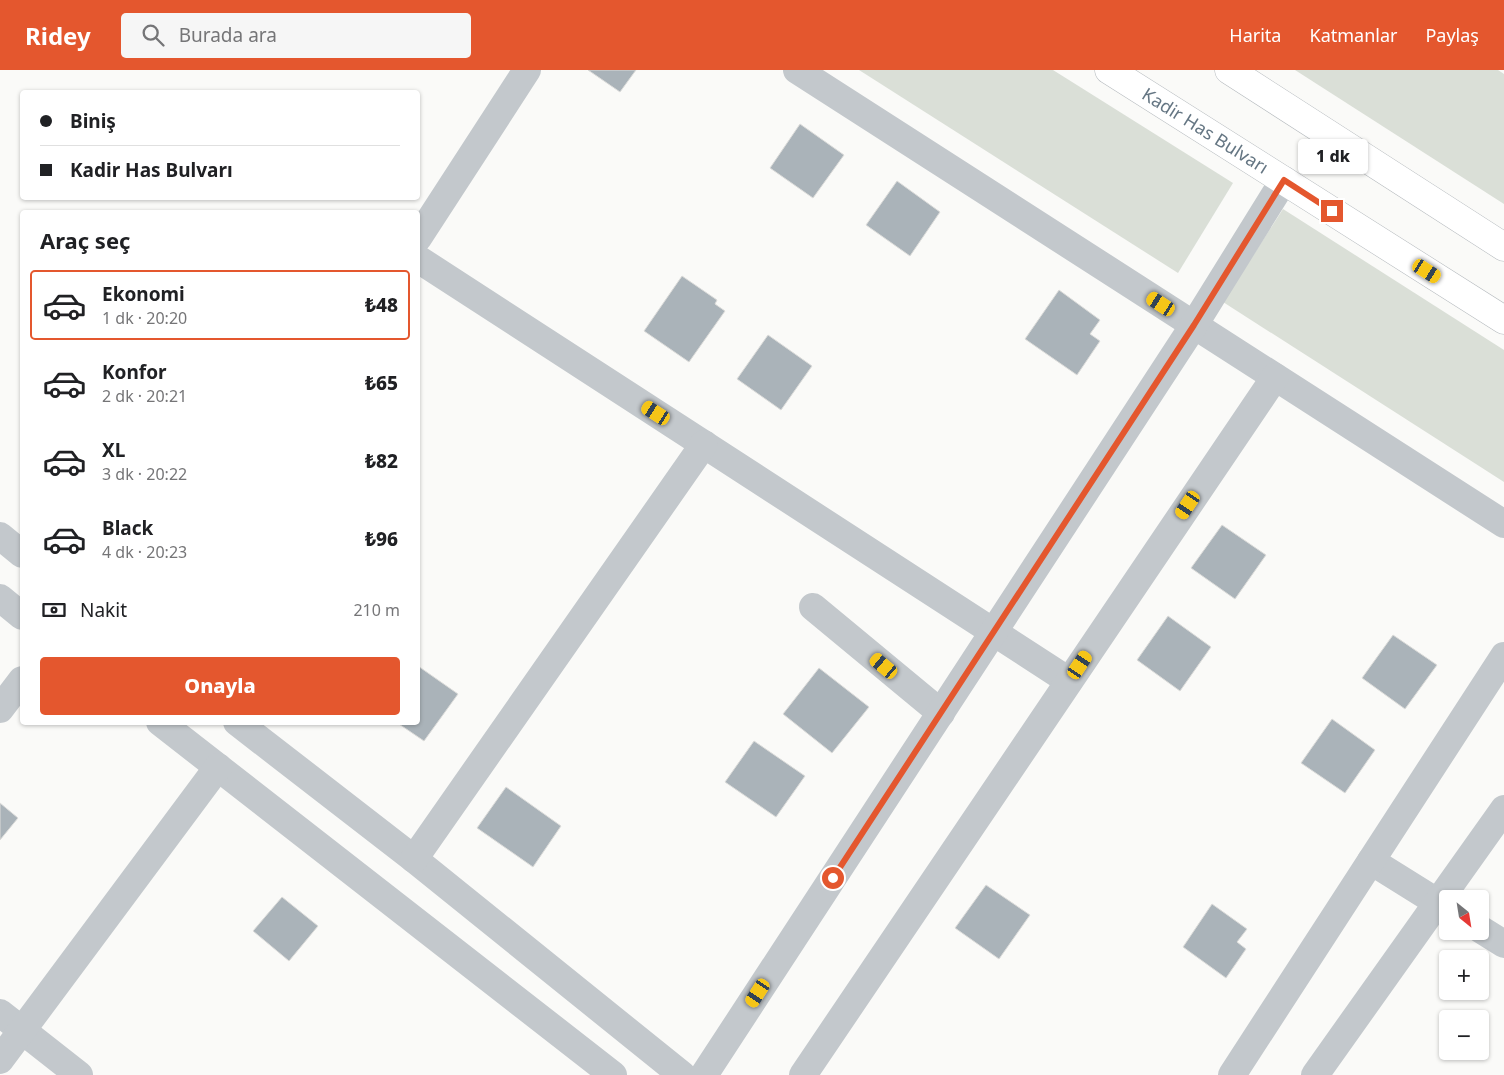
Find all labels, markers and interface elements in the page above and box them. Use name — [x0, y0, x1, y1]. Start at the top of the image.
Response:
search box — [121, 13, 471, 58]
text: Ridey — [25, 19, 91, 52]
icon: search — [139, 21, 167, 49]
text: Burada ara — [179, 22, 277, 48]
text: Harita — [1229, 23, 1281, 47]
text: Katmanlar — [1309, 23, 1397, 47]
text: Paylaş — [1425, 23, 1479, 47]
street label: Kadir Has Bulvarı — [1138, 82, 1273, 179]
text: Biniş — [70, 108, 116, 134]
callout: 1 dk — [1297, 138, 1367, 174]
text: 1 dk — [1316, 145, 1350, 167]
text: Kadir Has Bulvarı — [70, 157, 233, 183]
route end — [1321, 200, 1343, 222]
text: Araç seç — [40, 225, 130, 255]
car — [1410, 257, 1443, 285]
text: Ekonomi — [102, 281, 185, 307]
icon: car — [42, 283, 87, 328]
car — [1144, 290, 1177, 318]
text: ₺48 — [365, 292, 398, 318]
text: 1 dk · 20:20 — [102, 307, 187, 329]
text: Konfor — [102, 359, 167, 385]
icon: car — [42, 361, 87, 406]
text: ₺65 — [365, 370, 398, 396]
text: 2 dk · 20:21 — [102, 385, 187, 407]
car — [639, 399, 672, 427]
text: XL — [102, 437, 125, 463]
icon: car — [42, 439, 87, 484]
text: ₺82 — [365, 448, 398, 474]
text: 3 dk · 20:22 — [102, 463, 187, 485]
car — [1173, 488, 1202, 522]
text: Black — [102, 515, 153, 541]
icon: car — [42, 517, 87, 562]
text: ₺96 — [365, 526, 398, 552]
text: 4 dk · 20:23 — [102, 541, 187, 563]
icon: cash — [40, 596, 68, 624]
text: Nakit — [80, 597, 127, 623]
text: 210 m — [353, 599, 400, 621]
car — [1065, 648, 1094, 682]
car — [867, 651, 900, 681]
button: Onayla — [40, 657, 400, 715]
route start — [822, 867, 844, 889]
north arrow — [1439, 890, 1489, 940]
map controls — [1439, 890, 1489, 1060]
button: + — [1439, 950, 1489, 1000]
car — [743, 976, 772, 1010]
button: − — [1439, 1010, 1489, 1060]

